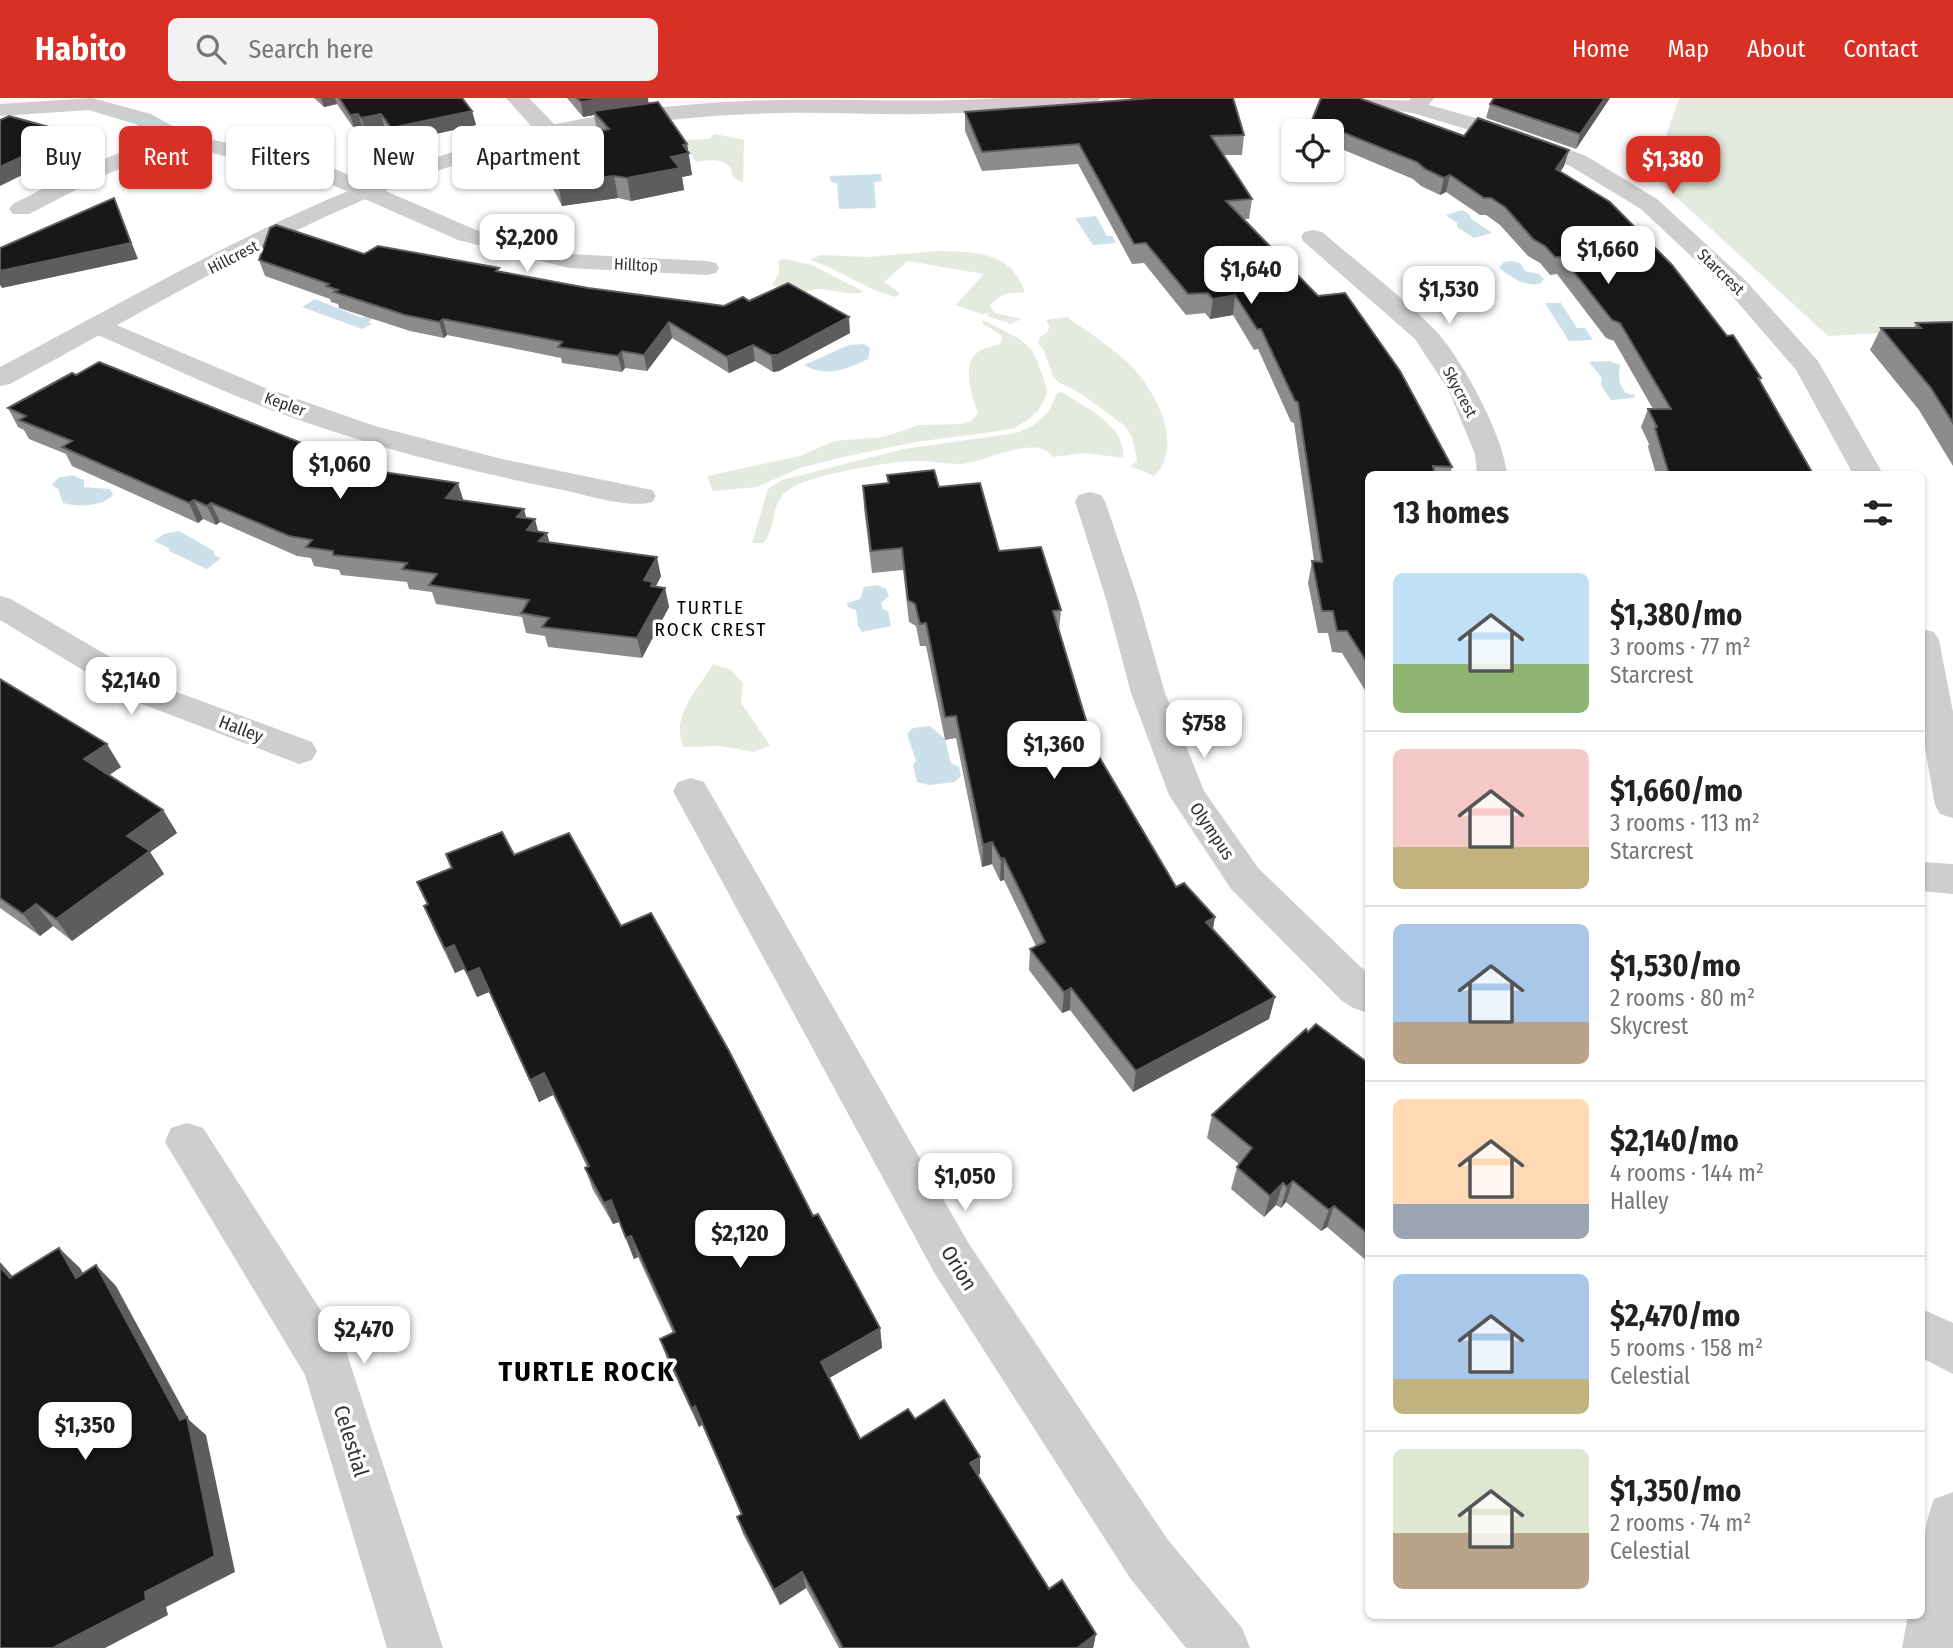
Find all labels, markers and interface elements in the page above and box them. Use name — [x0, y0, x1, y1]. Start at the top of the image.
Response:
search box — [168, 18, 658, 81]
text: Habito — [35, 29, 126, 69]
icon: search — [192, 30, 230, 68]
text: Search here — [248, 34, 374, 65]
text: Home — [1572, 35, 1629, 63]
text: Map — [1667, 35, 1709, 63]
text: About — [1747, 35, 1805, 63]
text: Contact — [1843, 35, 1918, 63]
map controls — [1281, 119, 1344, 182]
button: locate — [1281, 119, 1344, 182]
chip: Buy — [21, 126, 105, 189]
chip: Rent — [119, 126, 212, 189]
chip: Filters — [226, 126, 334, 189]
chip: New — [348, 126, 438, 189]
chip: Apartment — [452, 126, 604, 189]
pin: $1,380 — [1616, 136, 1730, 196]
text: $1,380 — [1642, 145, 1704, 173]
pin: $2,200 — [470, 214, 584, 274]
text: $2,200 — [496, 223, 558, 251]
pin: $1,660 — [1551, 226, 1665, 286]
text: $1,660 — [1577, 235, 1639, 263]
street label: Hillcrest — [205, 236, 262, 278]
street label: Starcrest — [1694, 245, 1749, 300]
pin: $1,640 — [1194, 246, 1308, 306]
street label: Hilltop — [613, 254, 659, 276]
text: $1,640 — [1220, 255, 1282, 283]
pin: $1,530 — [1392, 266, 1506, 326]
text: $1,530 — [1419, 275, 1479, 303]
street label: Skycrest — [1439, 364, 1482, 421]
street label: Kepler — [262, 388, 309, 420]
pin: $1,060 — [283, 442, 397, 501]
text: $1,060 — [309, 450, 371, 478]
icon: filters — [1859, 494, 1897, 532]
text: 13 homes — [1393, 495, 1509, 531]
district label: TURTLE ROCK CREST — [655, 596, 767, 641]
text: $1,380/mo — [1610, 597, 1742, 633]
icon: home — [1449, 601, 1533, 685]
text: 3 rooms · 77 m² — [1610, 633, 1751, 661]
pin: $2,140 — [74, 658, 188, 717]
text: Starcrest — [1610, 661, 1693, 689]
text: $2,140 — [102, 666, 160, 694]
pin: $758 — [1163, 700, 1245, 760]
text: $758 — [1182, 709, 1226, 737]
street label: Halley — [216, 711, 266, 747]
pin: $1,360 — [997, 722, 1111, 781]
text: $1,360 — [1023, 730, 1085, 758]
text: $1,660/mo — [1610, 773, 1743, 809]
icon: home — [1449, 777, 1533, 861]
street label: Olympus — [1185, 798, 1239, 864]
text: 3 rooms · 113 m² — [1610, 809, 1760, 837]
text: Starcrest — [1610, 837, 1693, 865]
text: $1,530/mo — [1610, 948, 1741, 984]
icon: home — [1449, 952, 1533, 1036]
text: 2 rooms · 80 m² — [1610, 984, 1755, 1012]
text: Skycrest — [1610, 1012, 1688, 1040]
text: $2,140/mo — [1610, 1123, 1739, 1159]
icon: home — [1449, 1127, 1533, 1211]
pin: $1,050 — [908, 1154, 1022, 1213]
text: 4 rooms · 144 m² — [1610, 1159, 1764, 1187]
text: $1,050 — [934, 1162, 996, 1190]
text: Halley — [1610, 1187, 1669, 1215]
pin: $2,120 — [683, 1210, 797, 1270]
text: $2,120 — [711, 1219, 769, 1247]
street label: Orion — [935, 1241, 983, 1295]
text: $2,470/mo — [1610, 1298, 1740, 1334]
icon: home — [1449, 1302, 1533, 1386]
pin: $2,470 — [307, 1306, 421, 1366]
text: $2,470 — [334, 1315, 394, 1343]
text: 5 rooms · 158 m² — [1610, 1334, 1763, 1362]
district label: TURTLE ROCK — [498, 1355, 676, 1388]
text: Celestial — [1610, 1362, 1690, 1390]
pin: $1,350 — [28, 1402, 142, 1462]
street label: Celestial — [328, 1402, 374, 1480]
text: $1,350 — [55, 1411, 115, 1439]
text: $1,350/mo — [1610, 1473, 1741, 1509]
icon: home — [1449, 1477, 1533, 1561]
text: 2 rooms · 74 m² — [1610, 1509, 1751, 1537]
text: Celestial — [1610, 1537, 1690, 1565]

